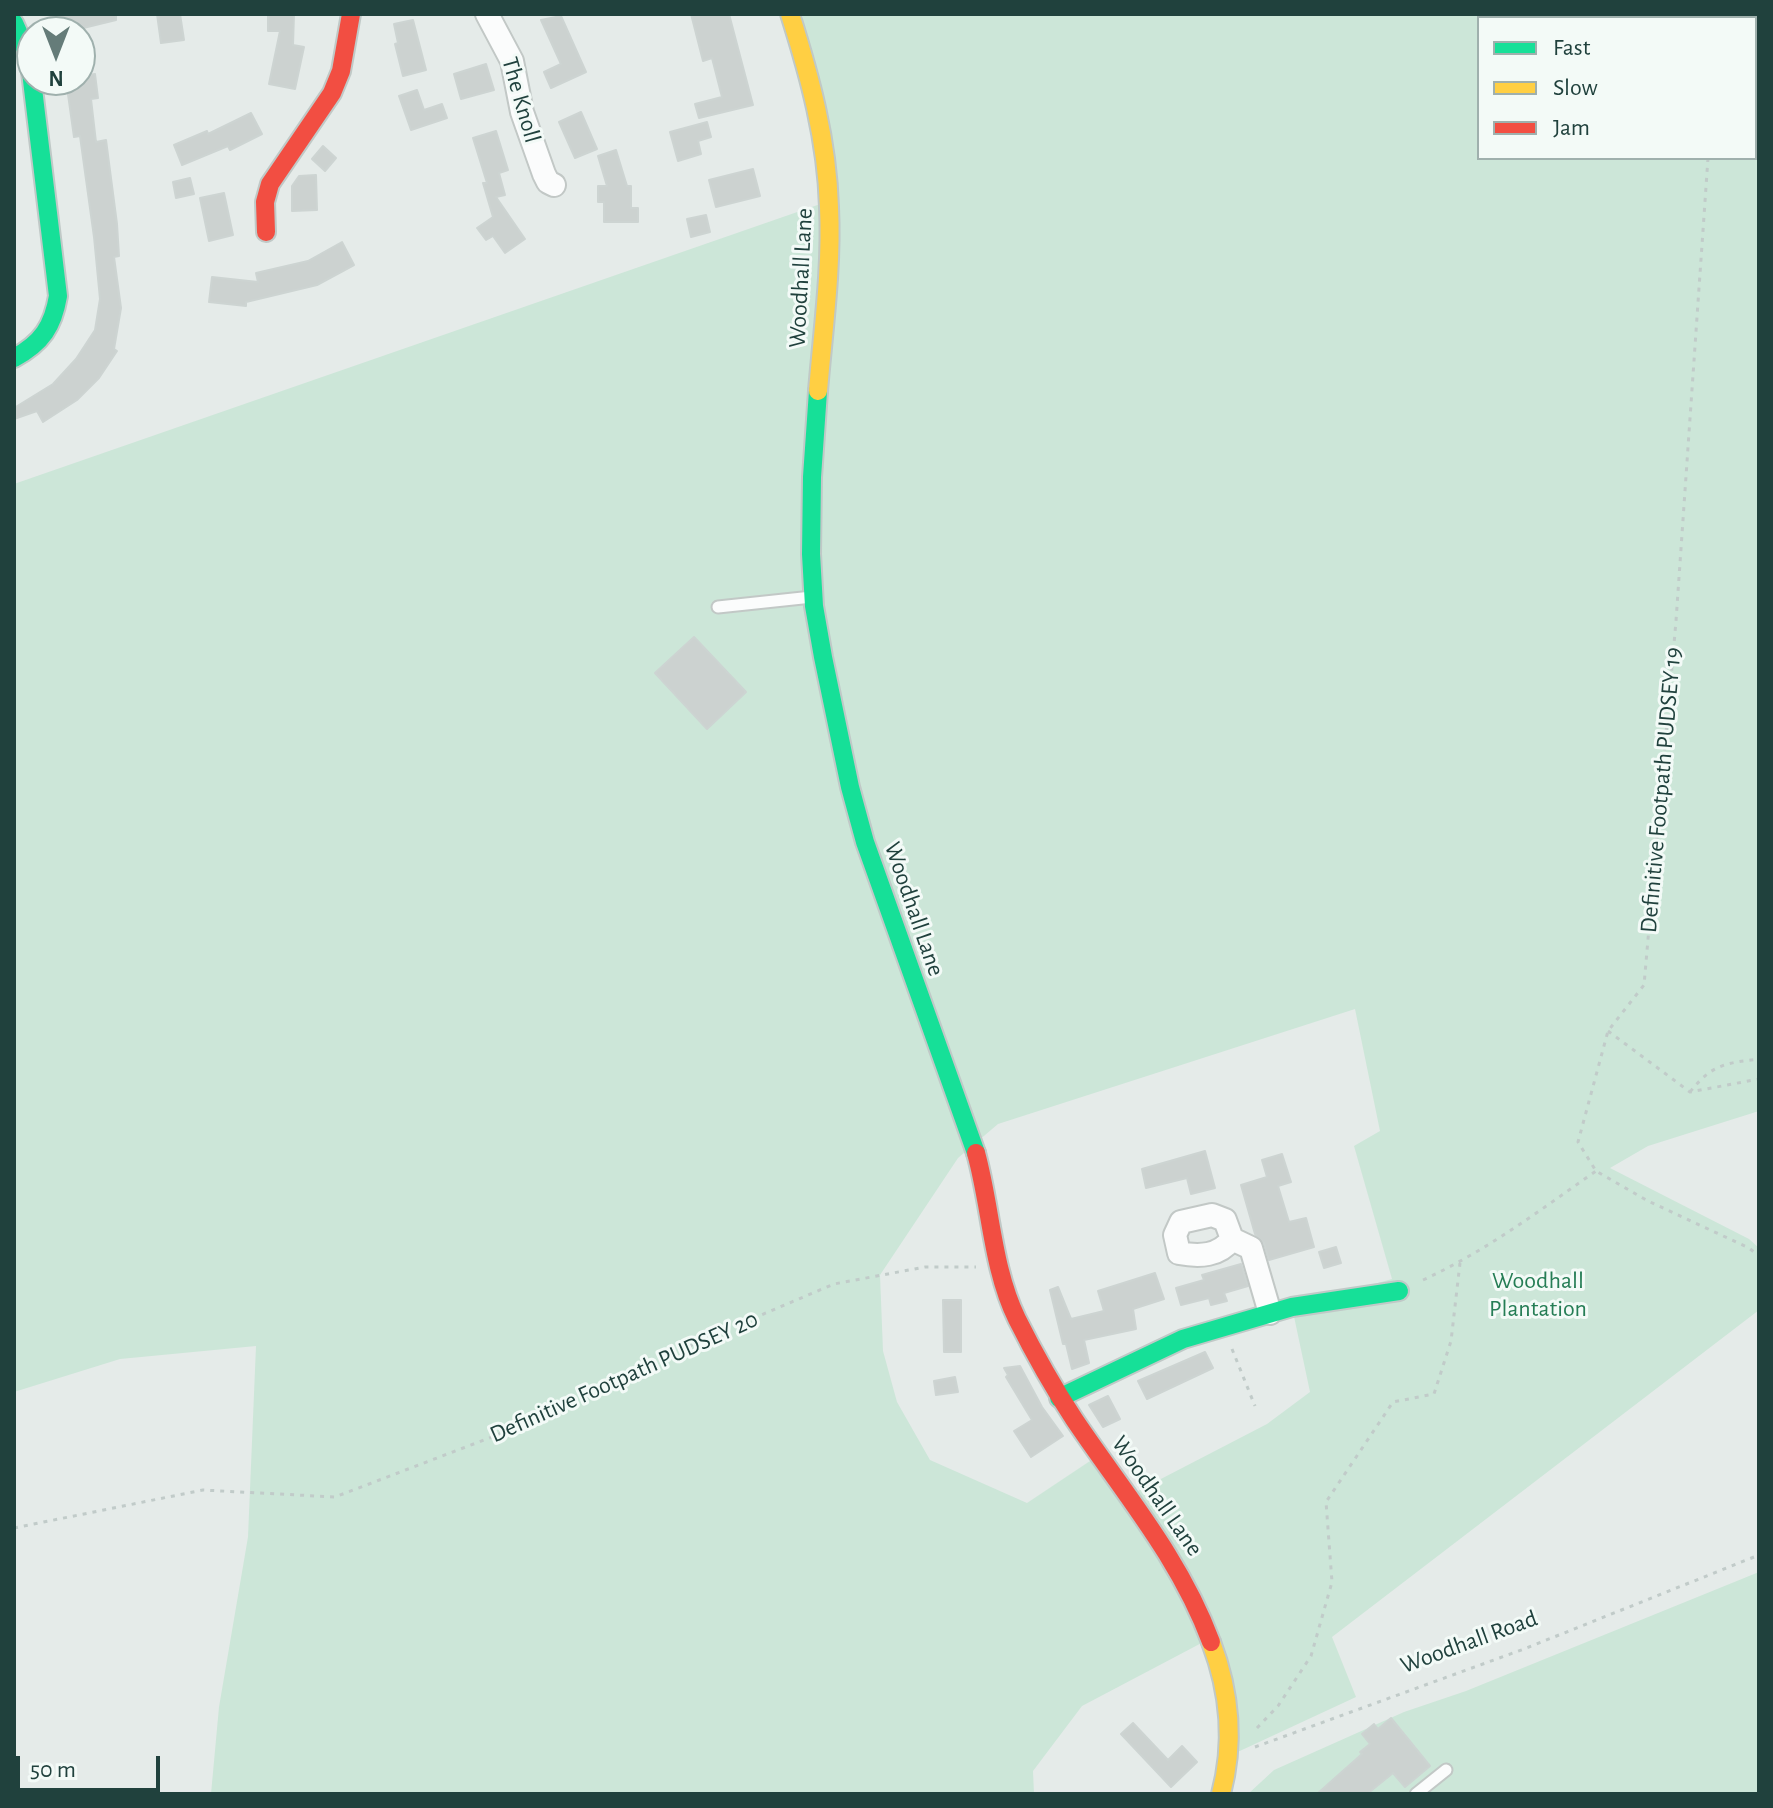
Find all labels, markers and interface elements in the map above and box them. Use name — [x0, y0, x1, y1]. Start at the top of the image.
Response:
north arrow — [16, 16, 96, 96]
legend — [1477, 16, 1757, 160]
text: Fast — [1553, 36, 1590, 60]
street label: The Knoll — [495, 54, 547, 146]
text: N — [48, 67, 64, 89]
text: Slow — [1553, 76, 1598, 100]
text: Jam — [1553, 116, 1590, 140]
street label: Woodhall Lane — [783, 207, 819, 349]
street label: Definitive Footpath PUDSEY 19 — [1634, 646, 1688, 934]
street label: Woodhall Lane — [878, 838, 950, 980]
park label: Woodhall Plantation — [1489, 1267, 1587, 1323]
street label: Definitive Footpath PUDSEY 20 — [485, 1305, 763, 1449]
street label: Woodhall Lane — [1105, 1430, 1209, 1562]
street label: Woodhall Road — [1397, 1604, 1541, 1680]
scale bar — [20, 1740, 164, 1790]
text: 50 m — [30, 1758, 76, 1782]

